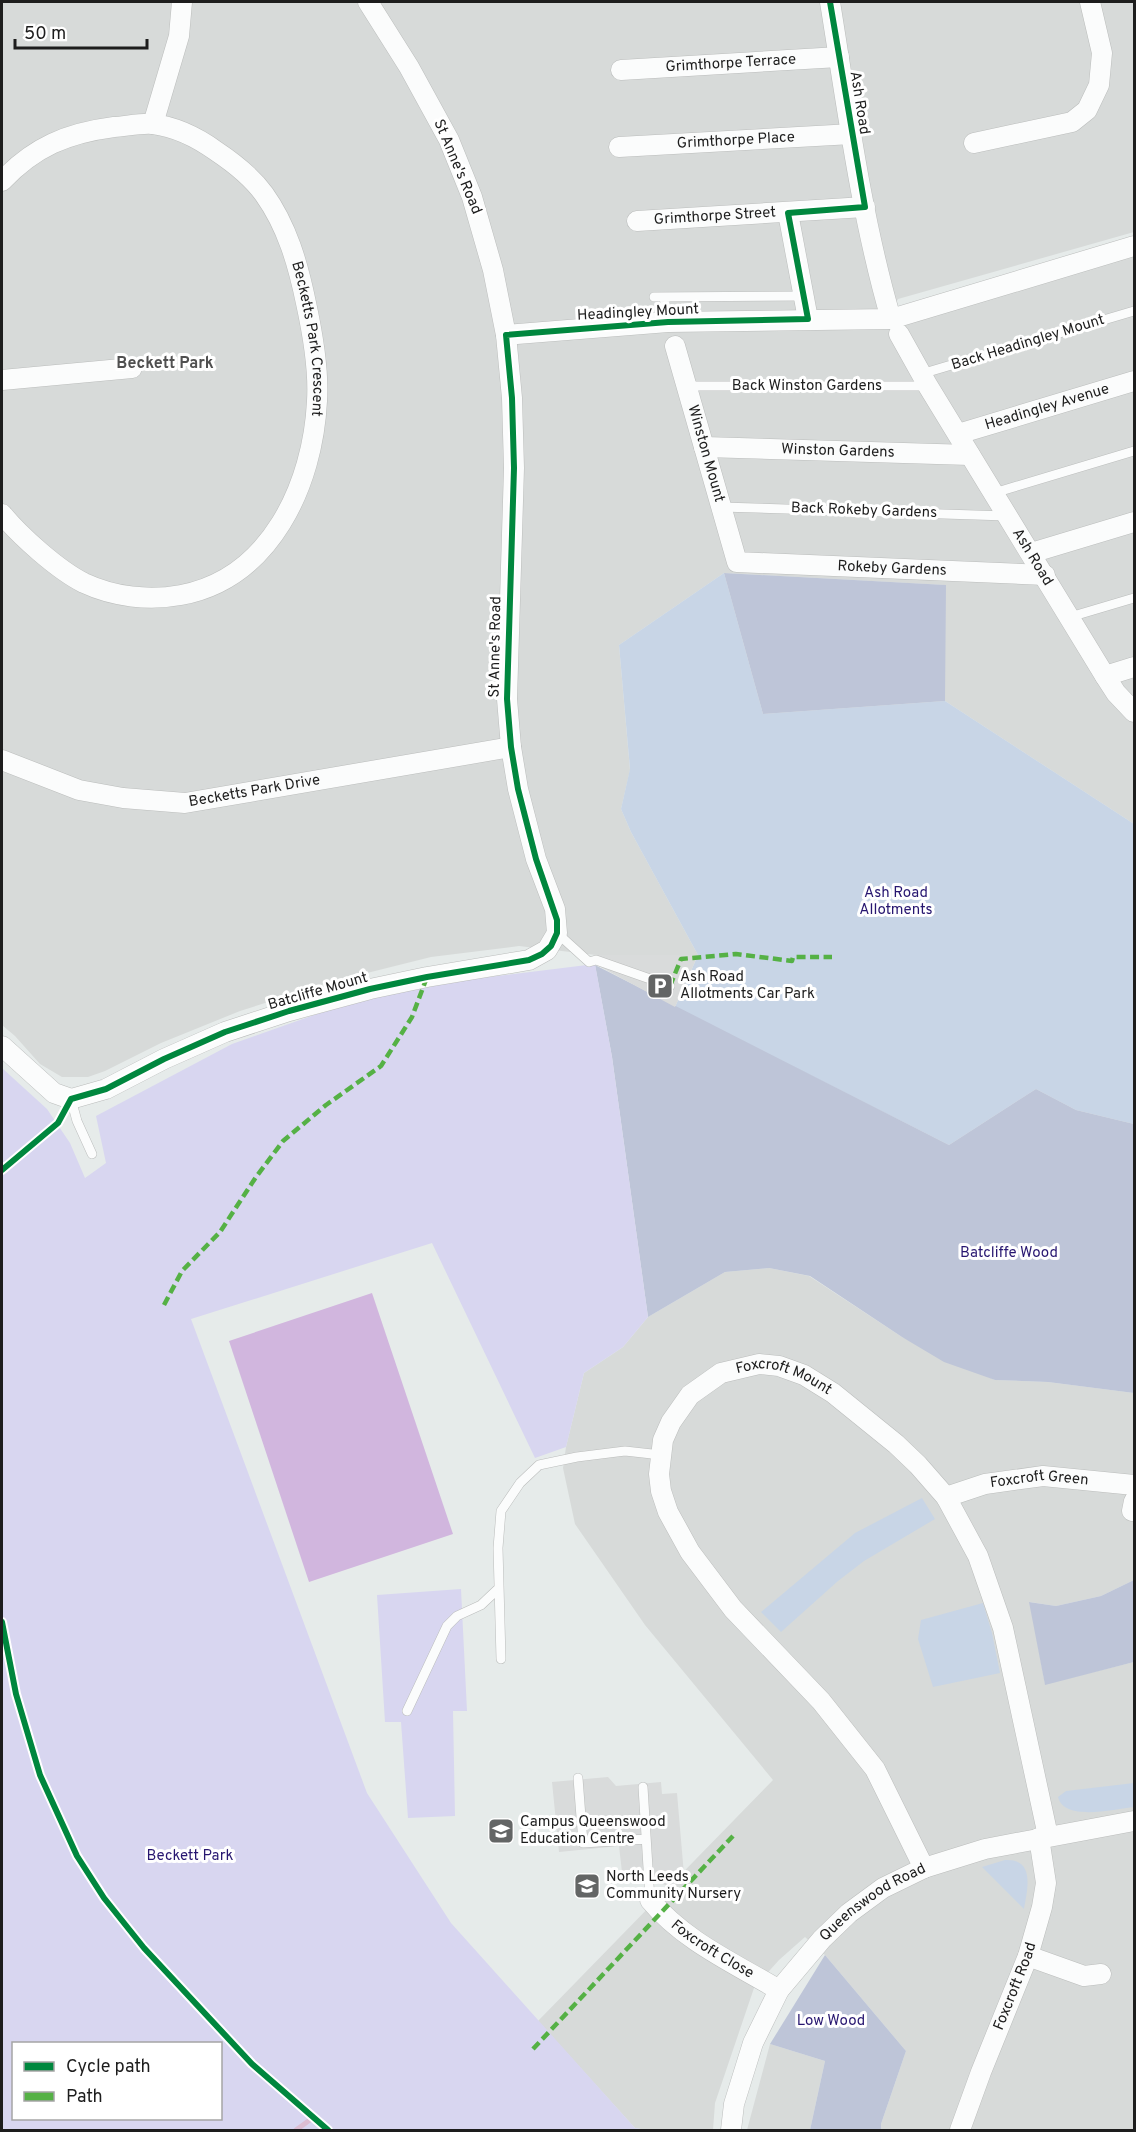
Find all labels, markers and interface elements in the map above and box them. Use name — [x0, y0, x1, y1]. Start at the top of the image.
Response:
scale bar — [15, 12, 147, 50]
text: 50 m — [24, 23, 66, 46]
street label: Grimthorpe Terrace — [665, 50, 797, 77]
street label: Ash Road — [845, 70, 873, 136]
street label: St Anne's Road — [428, 117, 486, 217]
street label: Grimthorpe Place — [676, 128, 795, 153]
street label: Grimthorpe Street — [653, 203, 776, 229]
street label: Becketts Park Crescent — [287, 259, 327, 417]
street label: Headingley Mount — [577, 300, 699, 326]
street label: Back Headingley Mount — [949, 311, 1107, 375]
district label: Beckett Park — [116, 354, 214, 374]
street label: Back Winston Gardens — [732, 377, 882, 396]
street label: Headingley Avenue — [983, 380, 1111, 435]
street label: Winston Mount — [683, 403, 729, 505]
street label: Winston Gardens — [781, 440, 895, 462]
street label: Back Rokeby Gardens — [790, 499, 938, 523]
street label: Ash Road — [1008, 525, 1057, 589]
street label: Rokeby Gardens — [837, 557, 947, 580]
street label: St Anne's Road — [486, 596, 506, 698]
street label: Becketts Park Drive — [187, 770, 322, 812]
park label: Ash Road Allotments — [859, 884, 933, 920]
place label: Ash Road Allotments Car Park — [680, 968, 815, 1004]
street label: Batcliffe Mount — [266, 969, 370, 1015]
parking icon: Ash Road Allotments Car Park — [645, 971, 675, 1001]
park label: Batcliffe Wood — [960, 1244, 1058, 1263]
street label: Foxcroft Mount — [734, 1354, 835, 1399]
street label: Foxcroft Green — [989, 1466, 1090, 1493]
place label: Campus Queenswood Education Centre — [520, 1813, 666, 1849]
school or university icon: Campus Queenswood Education Centre — [486, 1816, 516, 1846]
park label: Beckett Park — [147, 1847, 233, 1866]
street label: Queenswood Road — [816, 1859, 929, 1946]
place label: North Leeds Community Nursery — [606, 1868, 741, 1904]
school or university icon: North Leeds Community Nursery — [572, 1871, 602, 1901]
street label: Foxcroft Close — [667, 1916, 757, 1983]
street label: Foxcroft Road — [989, 1940, 1041, 2033]
park label: Low Wood — [797, 2012, 865, 2031]
legend — [12, 2042, 222, 2120]
text: Cycle path — [66, 2056, 151, 2079]
text: Path — [66, 2086, 103, 2109]

